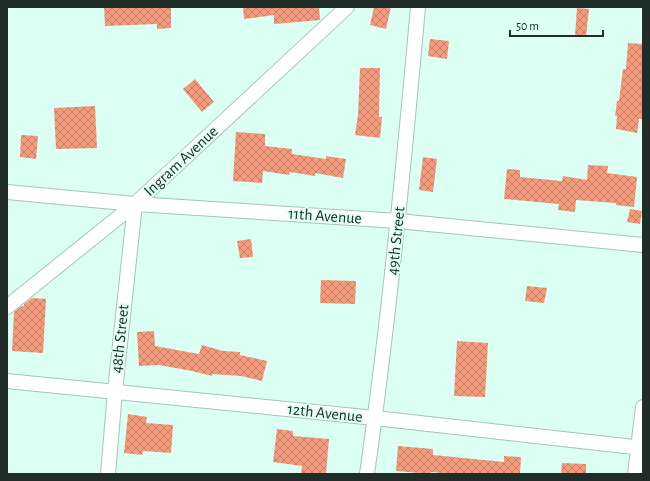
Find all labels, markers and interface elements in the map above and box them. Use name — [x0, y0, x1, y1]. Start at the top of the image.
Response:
scale bar — [510, 12, 603, 38]
text: 50 m — [516, 20, 539, 32]
street label: Ingram Avenue — [141, 123, 221, 199]
street label: 11th Avenue — [288, 205, 362, 227]
street label: 49th Street — [384, 206, 408, 276]
street label: 48th Street — [108, 304, 132, 374]
street label: 12th Avenue — [287, 401, 363, 425]

